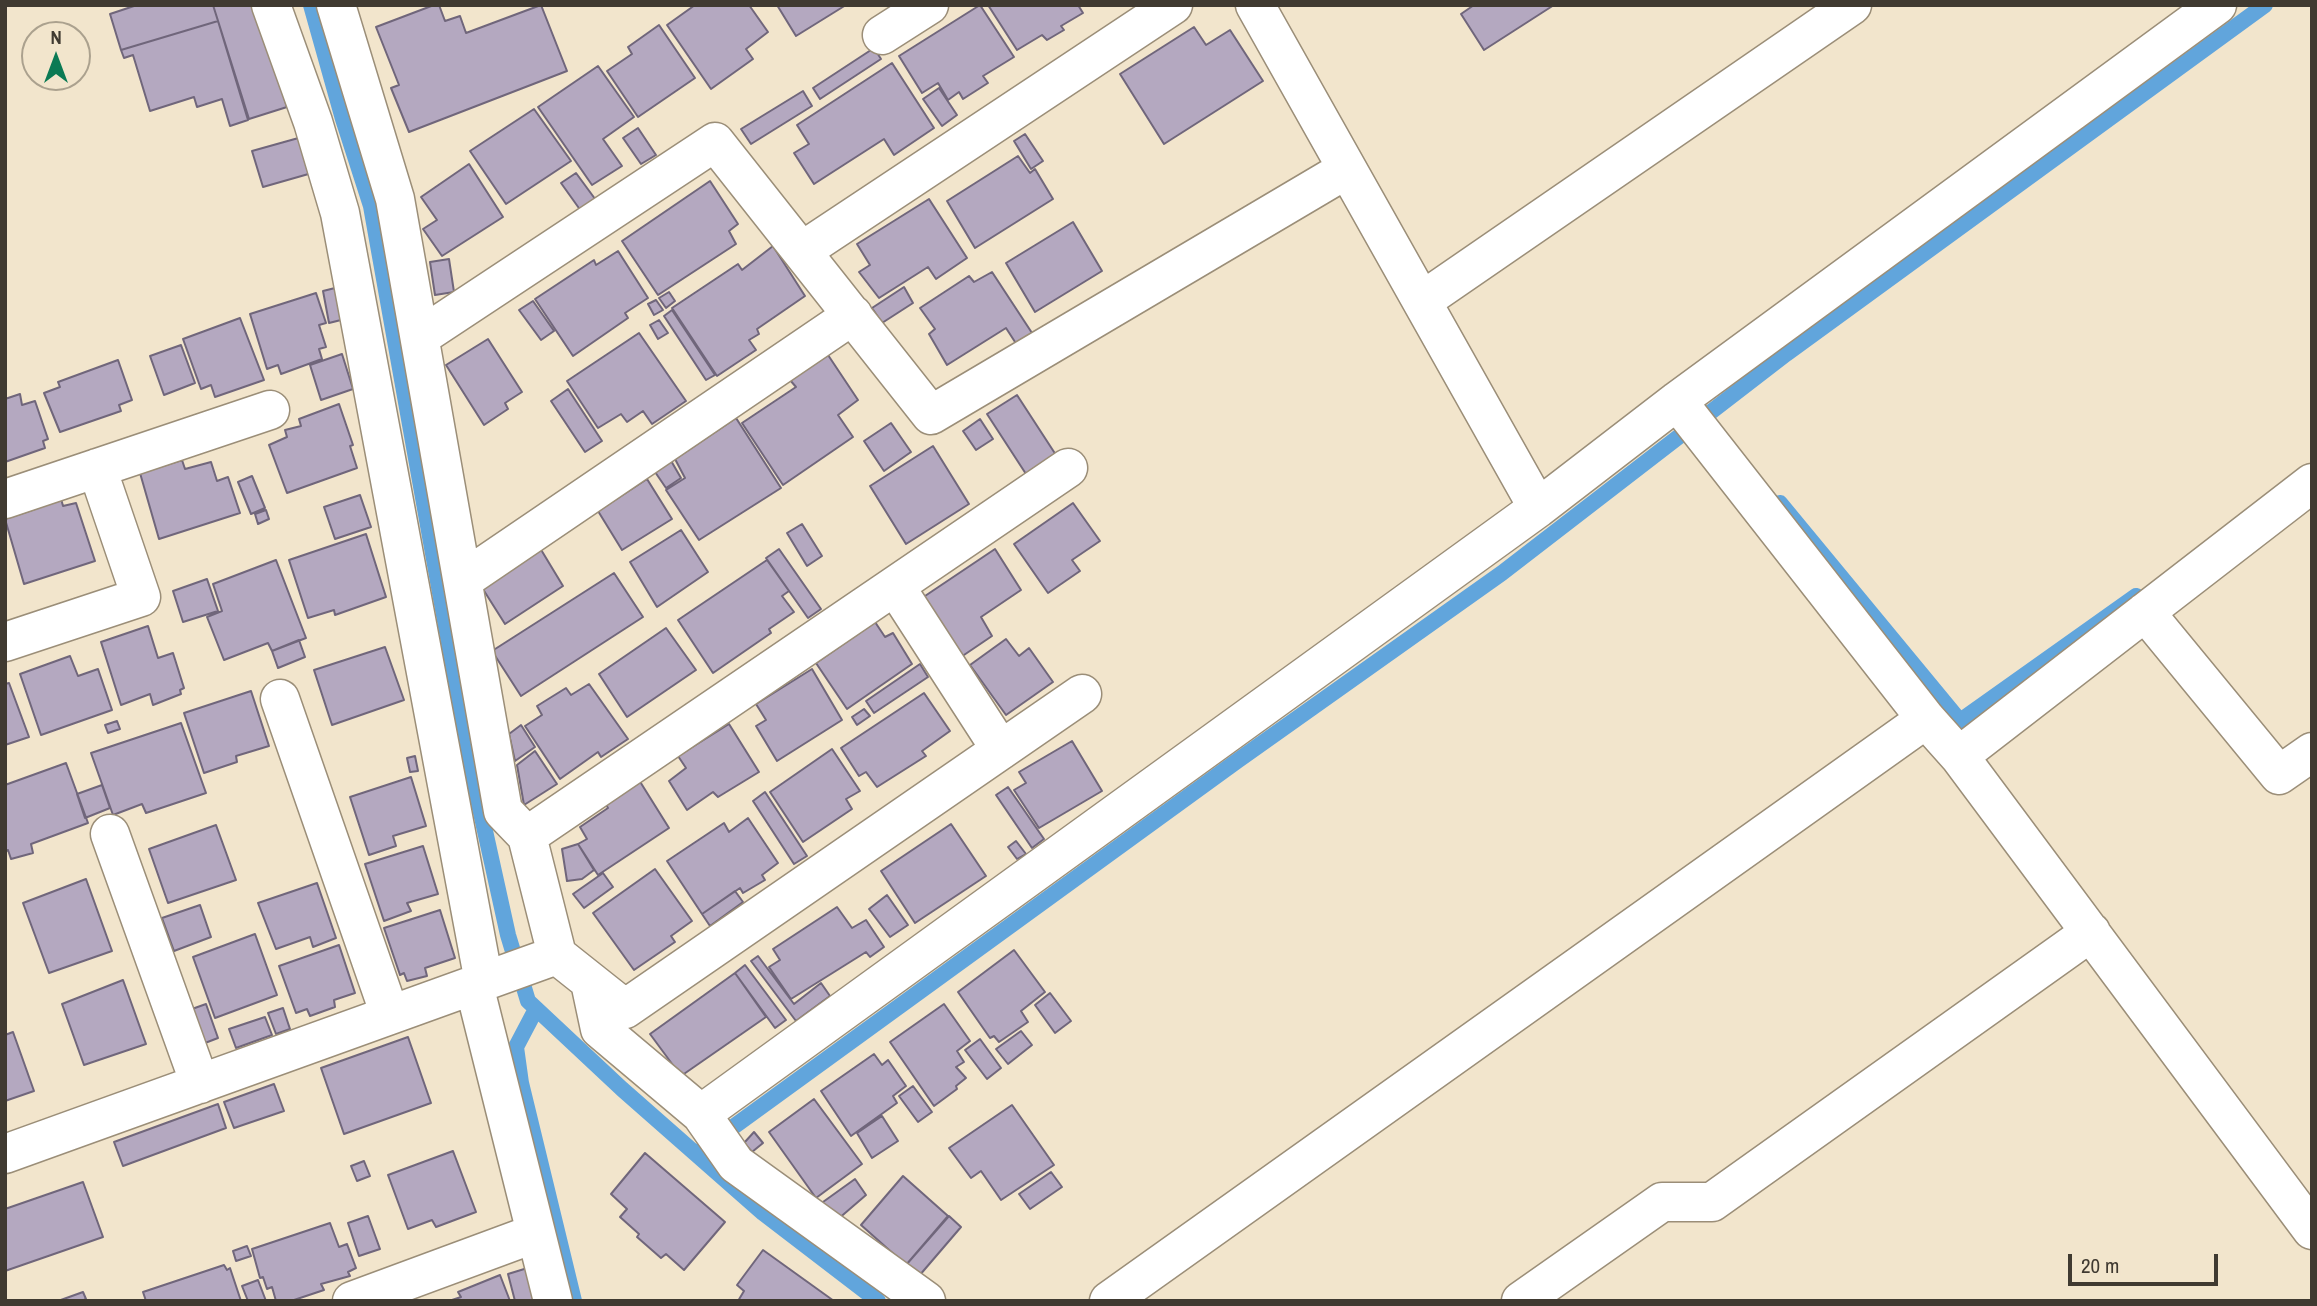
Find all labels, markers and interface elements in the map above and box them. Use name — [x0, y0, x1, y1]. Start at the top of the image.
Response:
north arrow — [21, 21, 91, 91]
text: N — [50, 24, 62, 50]
scale bar — [2072, 1240, 2222, 1284]
text: 20 m — [2081, 1251, 2119, 1280]

